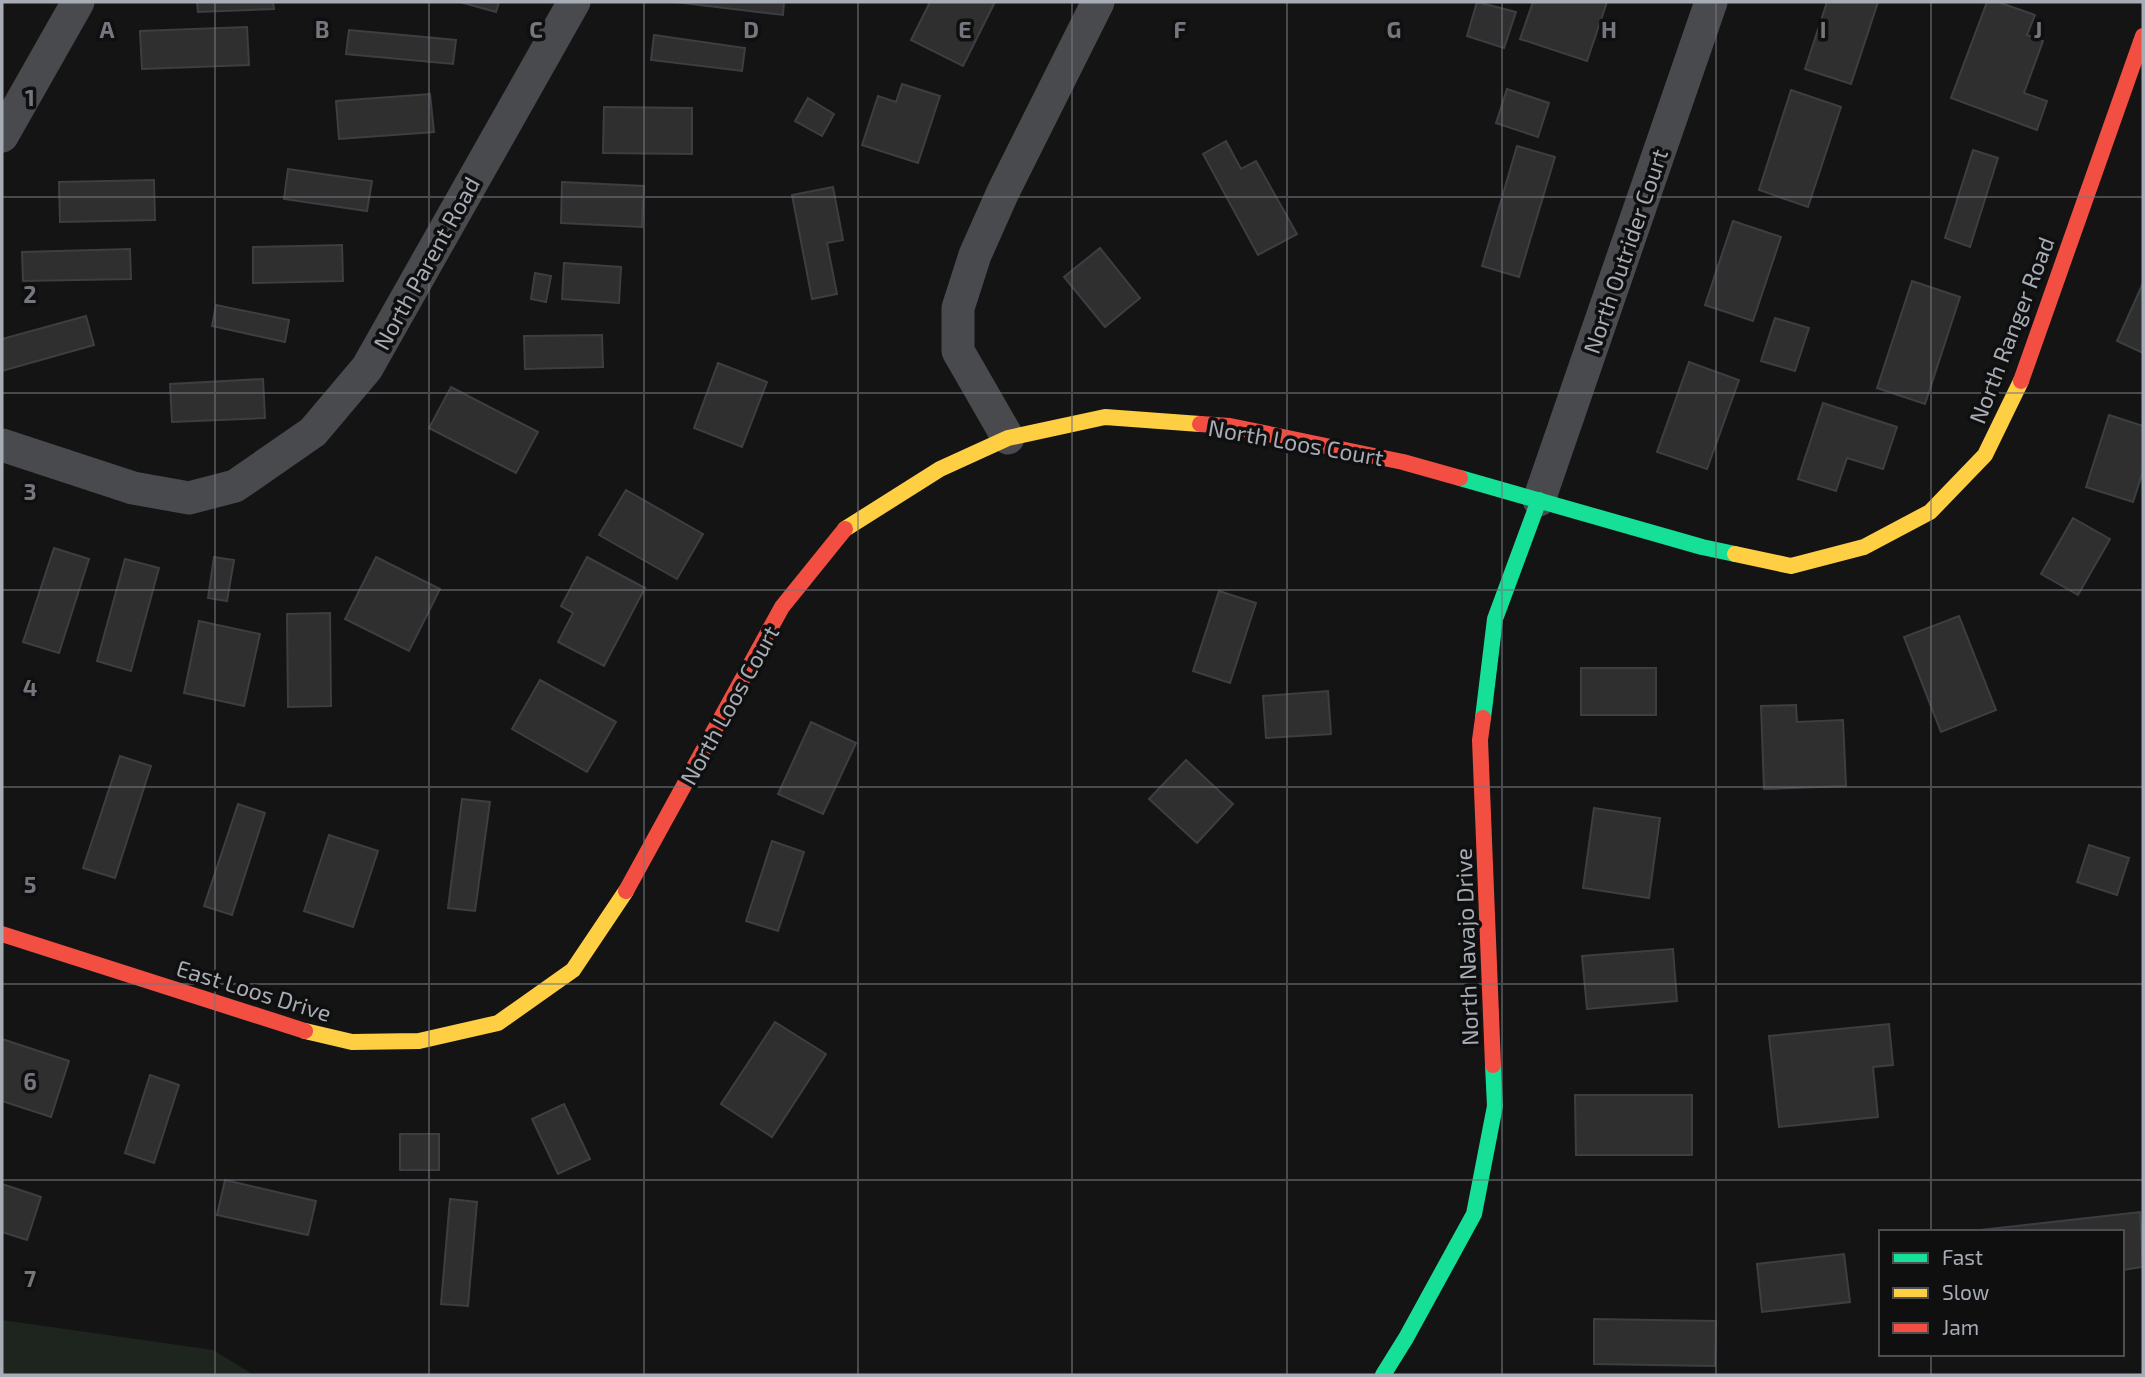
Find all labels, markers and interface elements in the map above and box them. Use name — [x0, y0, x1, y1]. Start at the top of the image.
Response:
text: A — [99, 15, 115, 43]
text: B — [315, 15, 329, 43]
text: C — [529, 15, 543, 43]
text: D — [743, 15, 759, 43]
text: E — [958, 15, 972, 43]
text: F — [1174, 15, 1187, 43]
text: G — [1387, 15, 1401, 43]
text: H — [1601, 15, 1617, 43]
text: I — [1820, 15, 1826, 43]
text: J — [2034, 15, 2042, 43]
text: 1 — [25, 83, 35, 111]
street label: North Outrider Court — [1577, 145, 1673, 357]
street label: North Parent Road — [367, 172, 485, 354]
street label: North Ranger Road — [1962, 233, 2060, 427]
text: 2 — [23, 280, 37, 308]
street label: North Loos Court — [1206, 413, 1386, 471]
text: 3 — [23, 477, 37, 505]
street label: North Loos Court — [674, 620, 784, 790]
text: 4 — [23, 673, 37, 701]
street label: North Navajo Drive — [1449, 848, 1483, 1046]
text: 5 — [24, 870, 36, 898]
street label: East Loos Drive — [173, 953, 335, 1027]
text: 6 — [23, 1067, 37, 1095]
legend — [1879, 1230, 2124, 1356]
text: Fast — [1942, 1244, 1983, 1269]
text: 7 — [24, 1264, 36, 1292]
text: Slow — [1942, 1279, 1989, 1304]
text: Jam — [1942, 1314, 1979, 1339]

